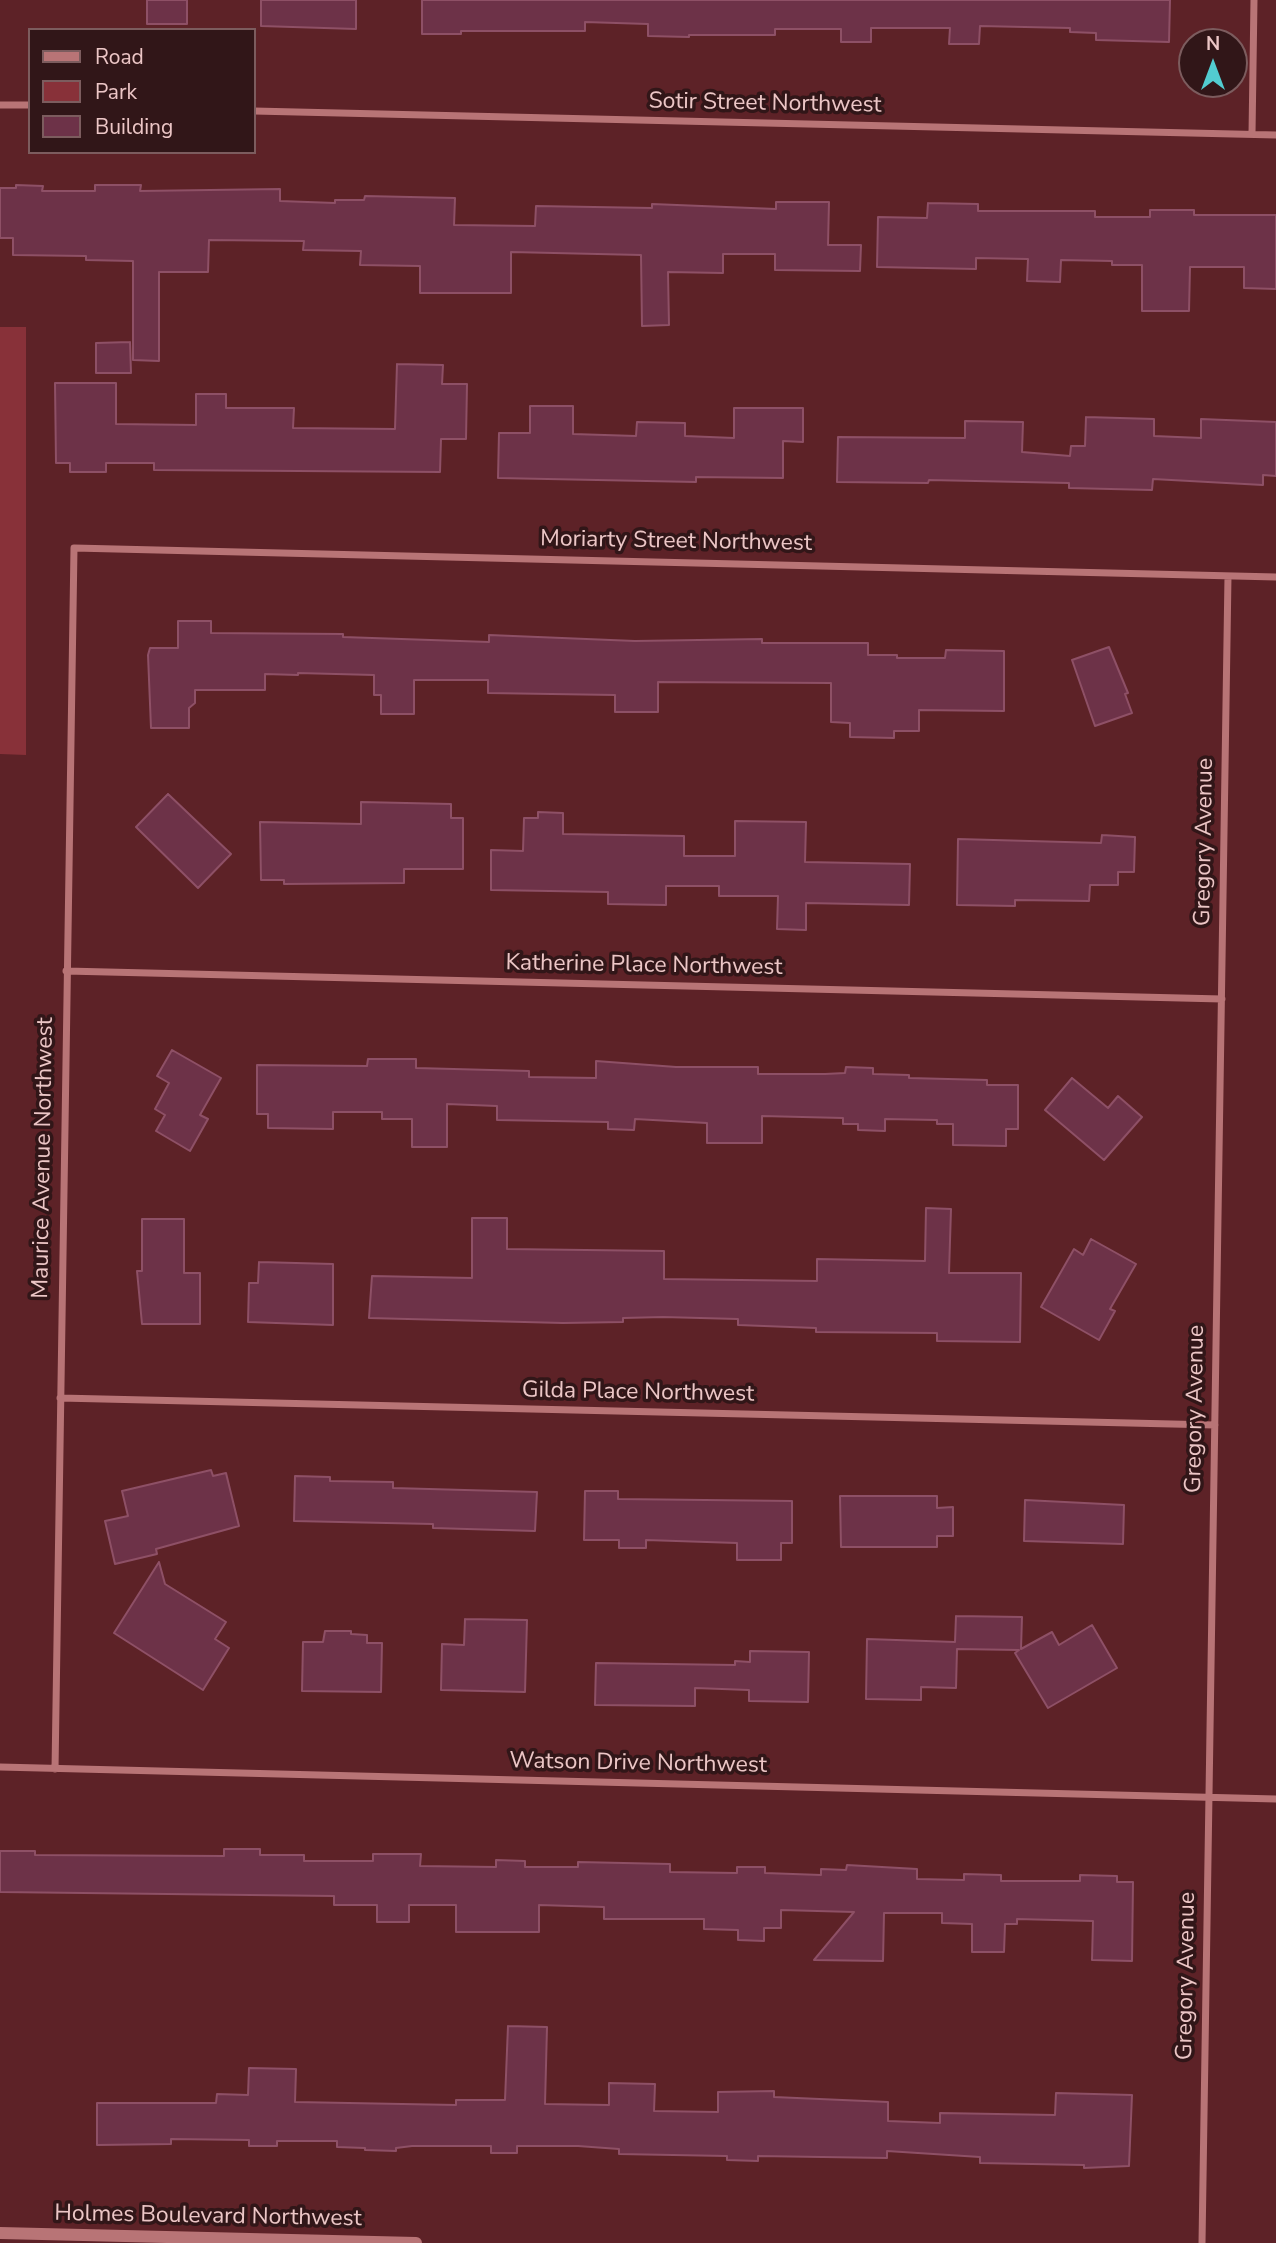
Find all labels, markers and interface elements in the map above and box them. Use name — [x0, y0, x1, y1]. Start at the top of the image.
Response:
legend — [28, 28, 256, 154]
north arrow — [1178, 28, 1248, 98]
text: N — [1206, 31, 1220, 57]
text: Road — [95, 43, 144, 71]
text: Park — [95, 78, 137, 106]
street label: Sotir Street Northwest — [648, 88, 882, 120]
text: Building — [95, 113, 173, 141]
street label: Moriarty Street Northwest — [540, 526, 812, 558]
street label: Gregory Avenue — [1190, 758, 1220, 926]
street label: Katherine Place Northwest — [505, 950, 783, 982]
street label: Maurice Avenue Northwest — [28, 1017, 60, 1299]
street label: Gregory Avenue — [1181, 1325, 1211, 1493]
street label: Gilda Place Northwest — [522, 1377, 754, 1409]
street label: Watson Drive Northwest — [509, 1748, 767, 1780]
street label: Gregory Avenue — [1172, 1892, 1202, 2060]
street label: Holmes Boulevard Northwest — [54, 2201, 362, 2233]

